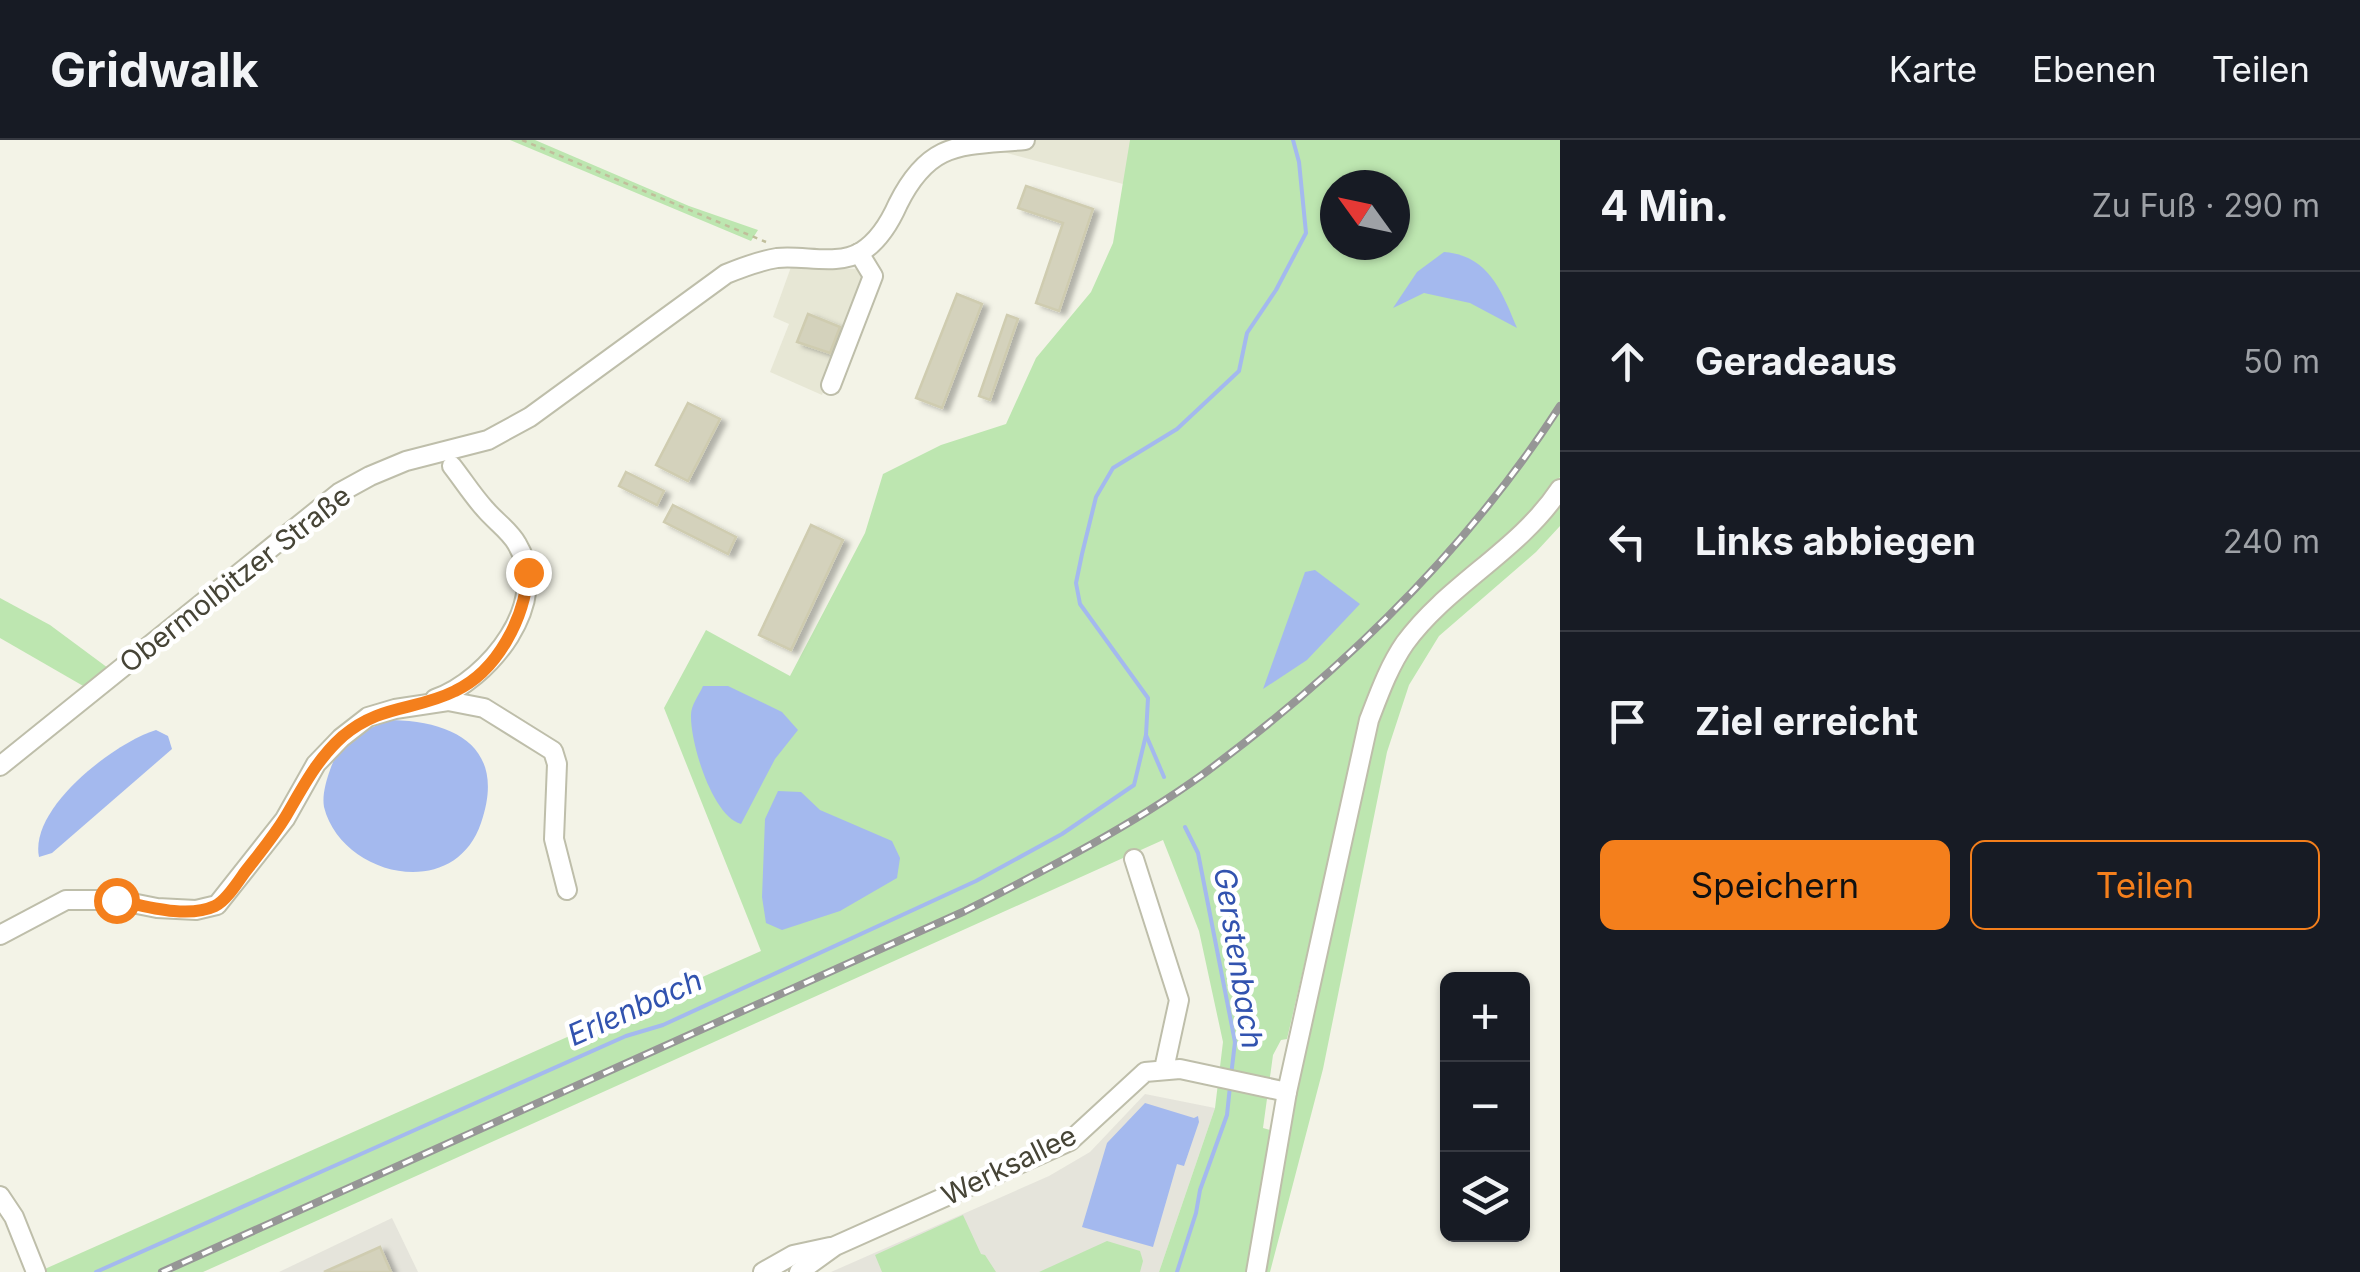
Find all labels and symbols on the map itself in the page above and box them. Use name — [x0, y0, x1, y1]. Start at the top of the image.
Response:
north arrow — [1320, 170, 1410, 260]
street label: Obermolbitzer Straße — [113, 478, 357, 680]
route end — [506, 550, 552, 596]
water label: Gerstenbach — [1207, 865, 1271, 1051]
route start — [94, 878, 140, 924]
water label: Erlenbach — [562, 961, 708, 1053]
street label: Werksallee — [936, 1118, 1082, 1212]

